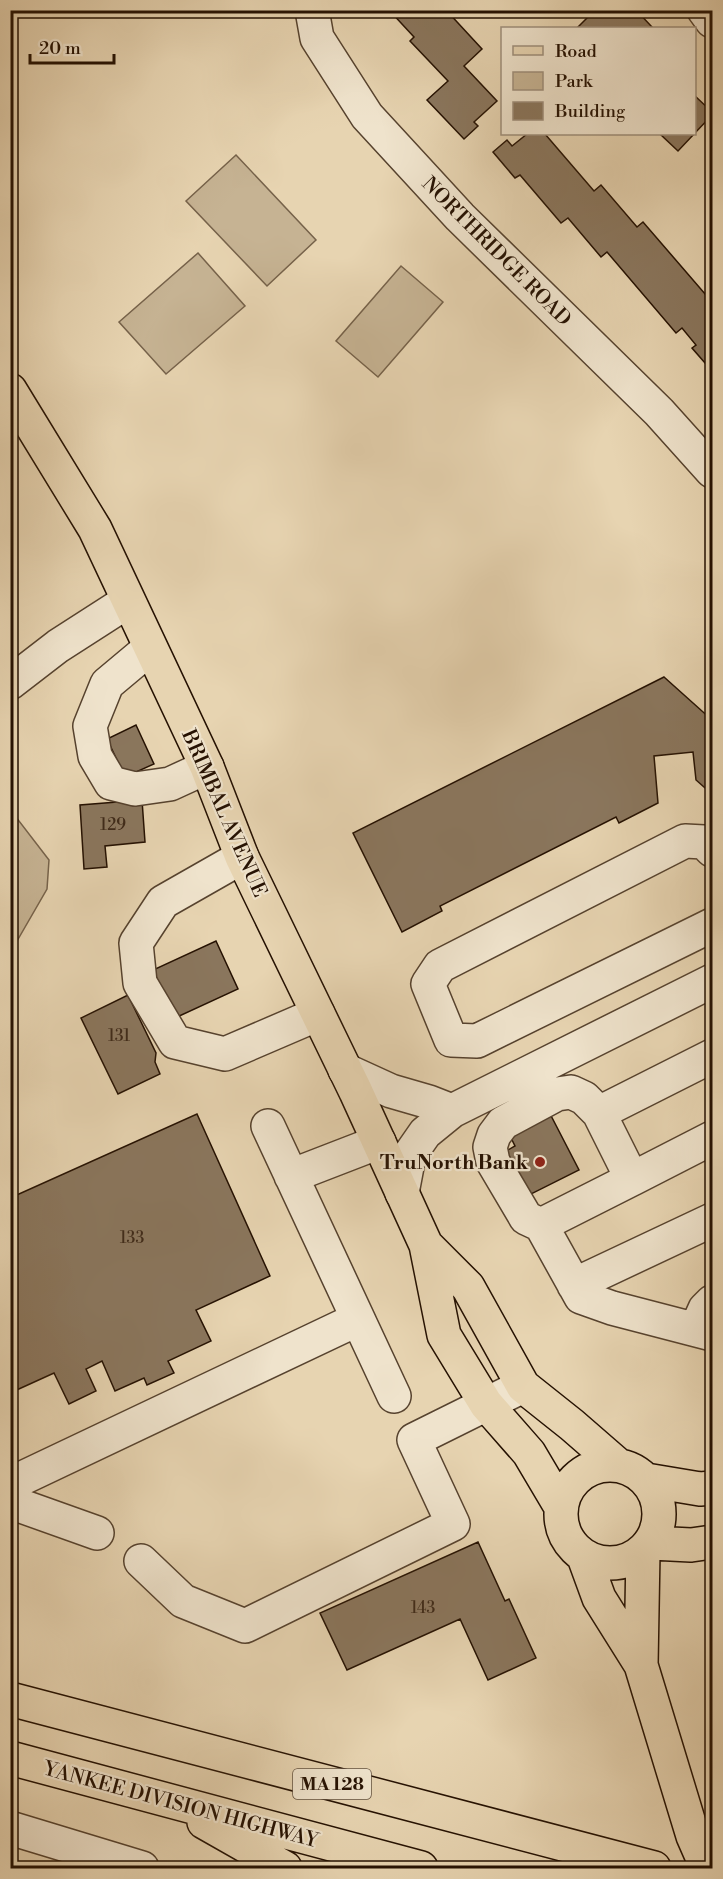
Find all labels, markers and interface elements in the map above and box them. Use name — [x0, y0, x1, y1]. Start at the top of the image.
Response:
scale bar — [30, 27, 114, 65]
legend — [501, 27, 696, 135]
text: 20 m — [39, 37, 81, 60]
text: Road — [555, 40, 598, 63]
text: Park — [555, 70, 594, 93]
text: Building — [554, 100, 626, 123]
street label: NORTHRIDGE ROAD — [416, 172, 576, 332]
street label: BRIMBAL AVENUE — [175, 725, 272, 901]
house number: 129 — [100, 815, 126, 835]
house number: 131 — [108, 1026, 130, 1046]
place label: TruNorth Bank — [380, 1151, 529, 1176]
marker: TruNorth Bank — [533, 1155, 547, 1169]
house number: 133 — [120, 1228, 144, 1248]
house number: 143 — [411, 1598, 435, 1618]
street label: YANKEE DIVISION HIGHWAY — [40, 1756, 321, 1854]
road number: MA 128 — [293, 1769, 371, 1799]

